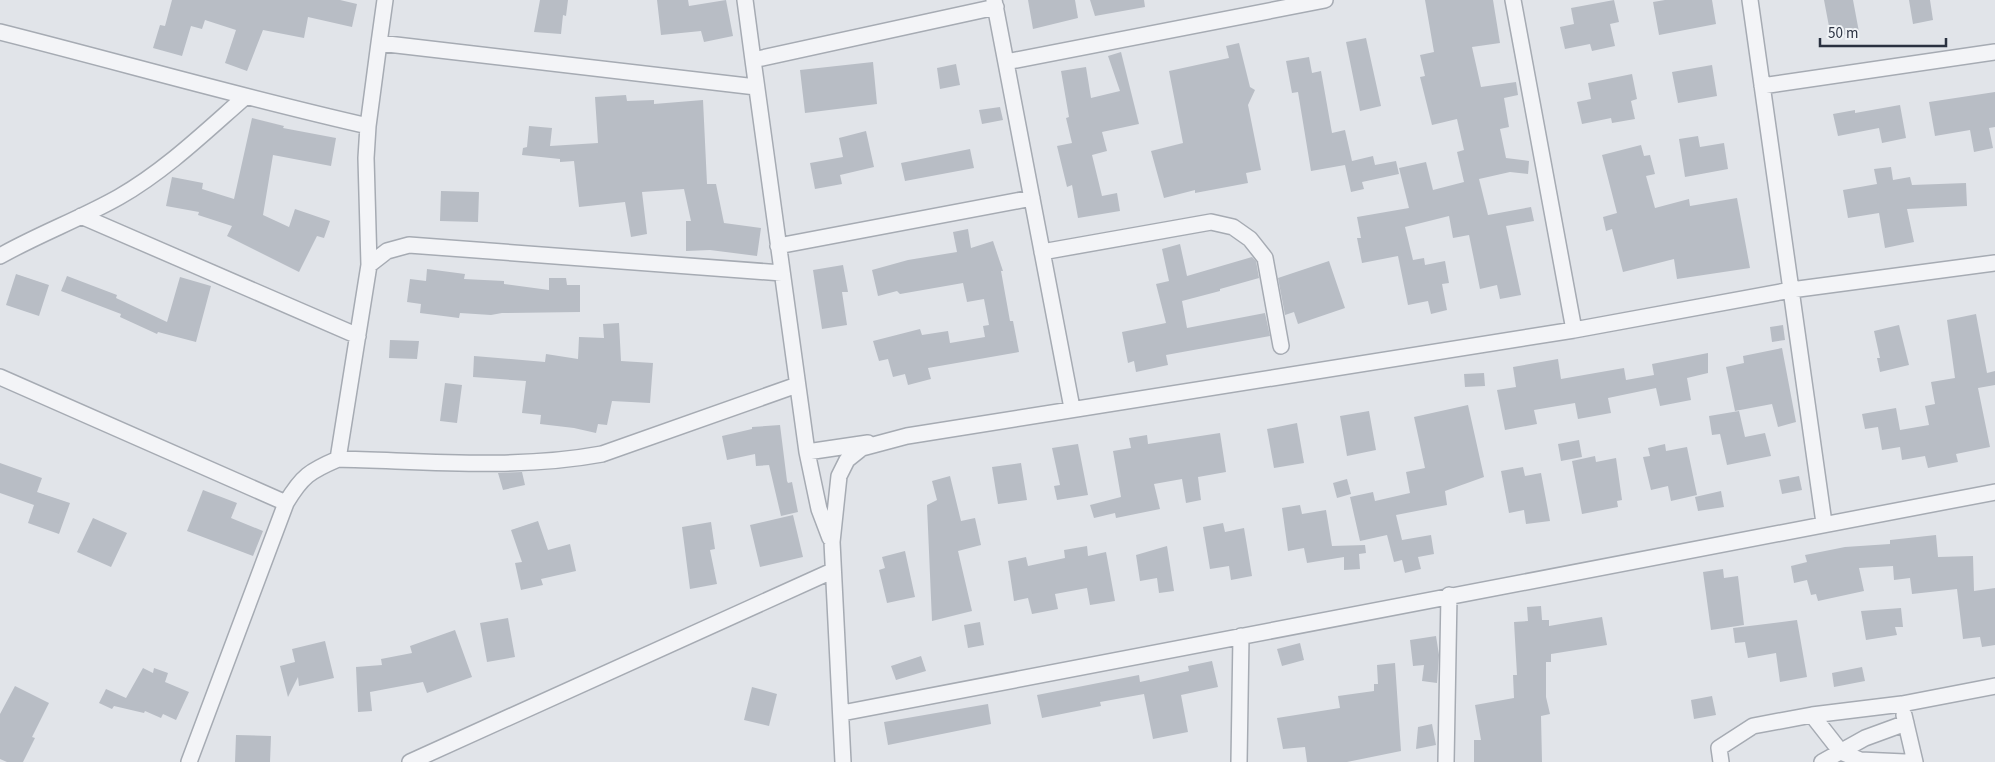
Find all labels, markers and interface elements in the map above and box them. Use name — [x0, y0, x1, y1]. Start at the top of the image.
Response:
scale bar — [1820, 15, 1946, 47]
text: 50 m — [1828, 23, 1858, 44]

